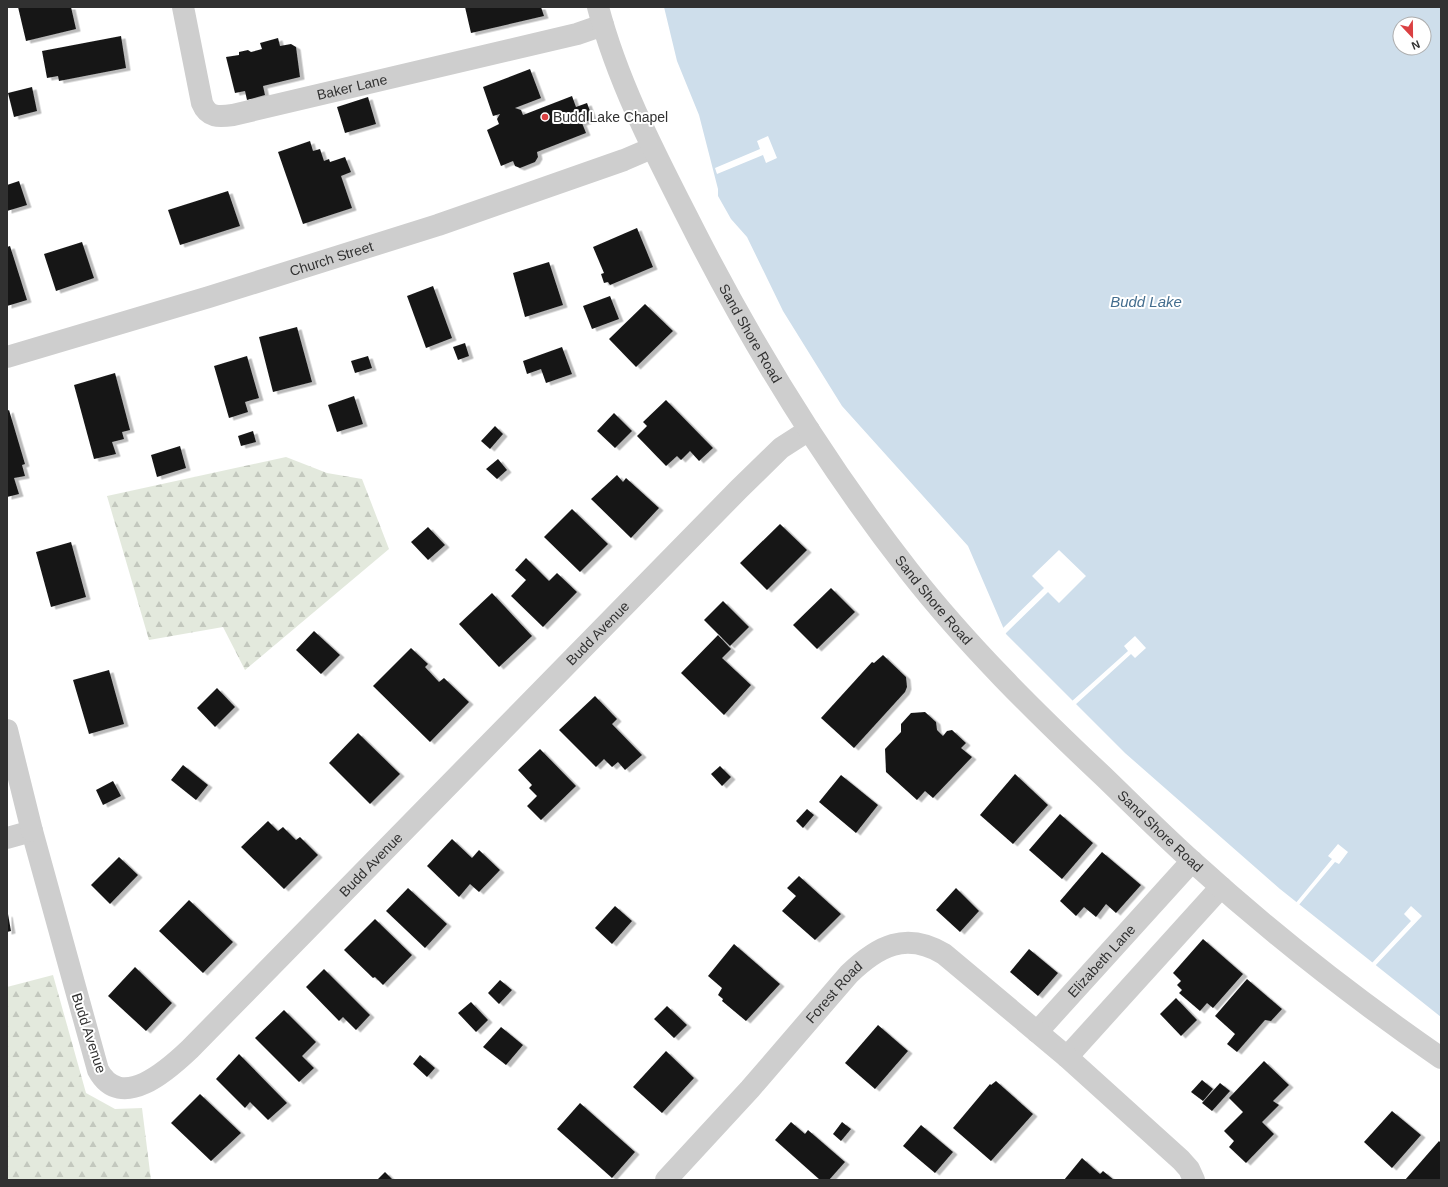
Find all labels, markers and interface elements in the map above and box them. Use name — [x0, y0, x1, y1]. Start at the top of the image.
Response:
north arrow — [1392, 16, 1432, 56]
text: N — [1410, 38, 1422, 52]
street label: Baker Lane — [315, 71, 389, 103]
place label: Budd Lake Chapel — [553, 109, 668, 125]
marker: Budd Lake Chapel — [540, 112, 550, 122]
street label: Church Street — [288, 238, 375, 279]
street label: Sand Shore Road — [716, 281, 785, 386]
water label: Budd Lake — [1110, 293, 1182, 310]
street label: Sand Shore Road — [892, 552, 976, 648]
street label: Budd Avenue — [563, 598, 633, 668]
street label: Sand Shore Road — [1115, 787, 1206, 875]
street label: Budd Avenue — [336, 829, 406, 900]
street label: Elizabeth Lane — [1064, 921, 1139, 1001]
street label: Forest Road — [802, 958, 865, 1026]
street label: Budd Avenue — [69, 991, 110, 1075]

